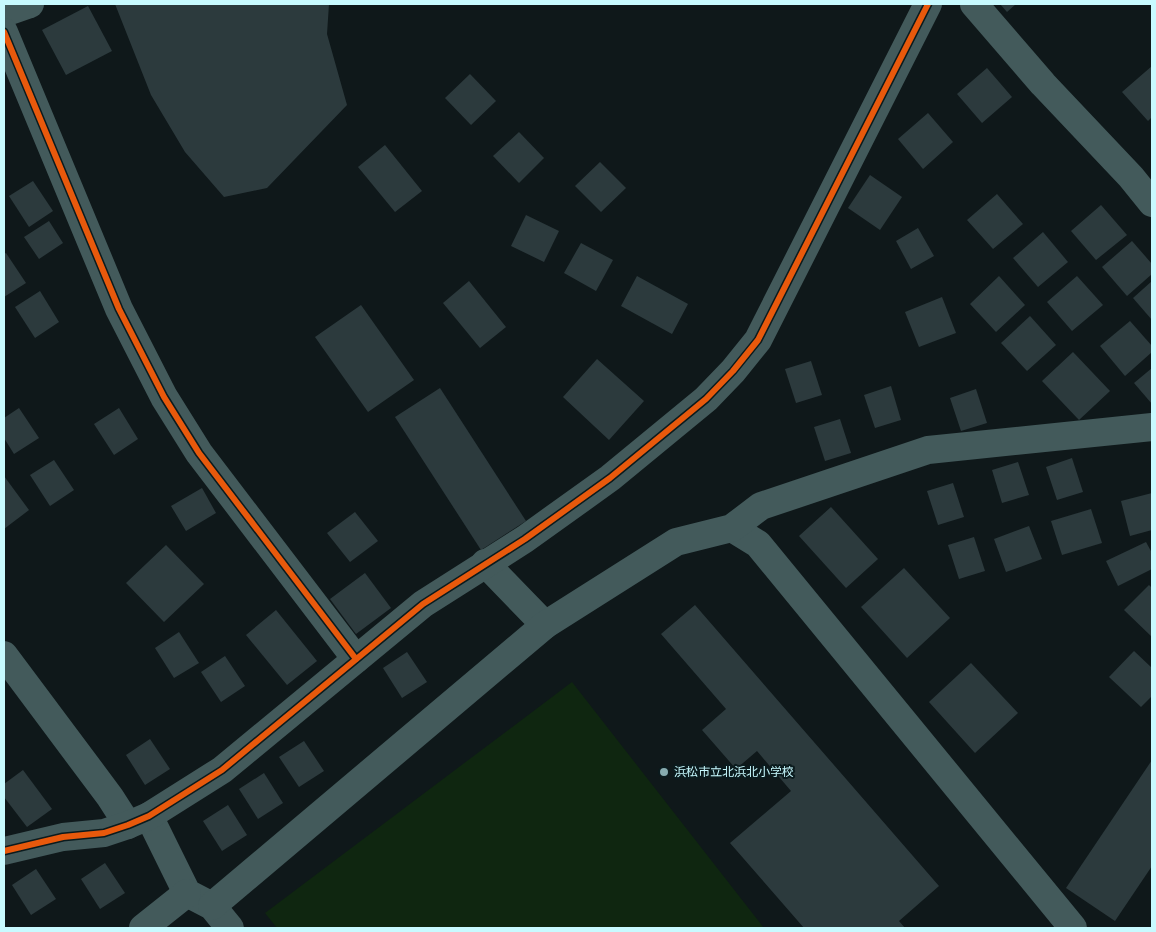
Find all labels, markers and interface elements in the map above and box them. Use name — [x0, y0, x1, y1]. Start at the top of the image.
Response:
place label: 浜松市立北浜北小学校 — [674, 764, 794, 779]
marker: 浜松市立北浜北小学校 — [658, 766, 670, 778]

